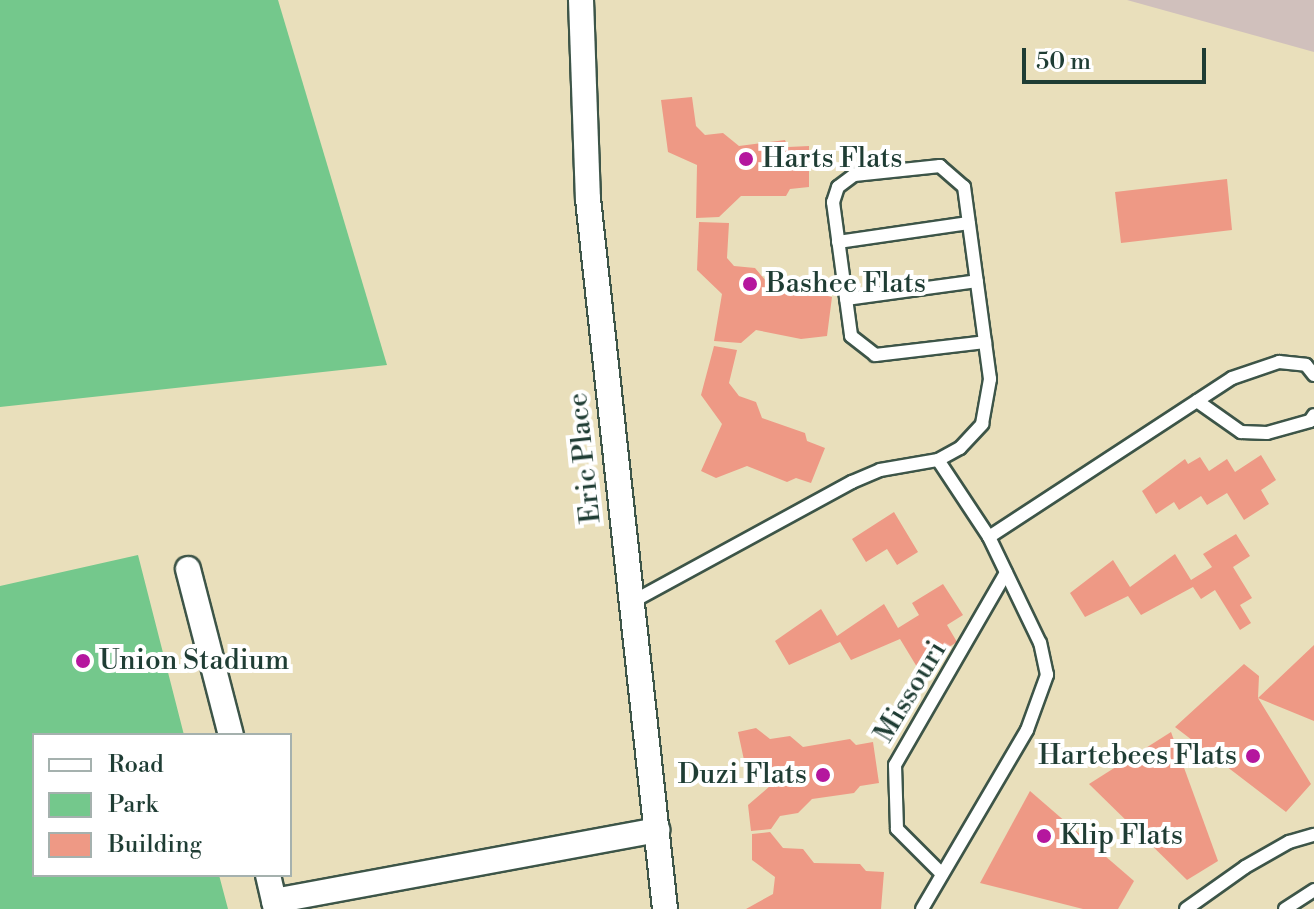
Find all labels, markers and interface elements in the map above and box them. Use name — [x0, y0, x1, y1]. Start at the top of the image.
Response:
scale bar — [1026, 32, 1210, 82]
text: 50 m — [1036, 47, 1091, 77]
place label: Harts Flats — [762, 142, 902, 176]
marker: Harts Flats — [737, 150, 755, 168]
place label: Bashee Flats — [766, 267, 926, 301]
marker: Bashee Flats — [741, 275, 759, 293]
street label: Eric Place — [561, 391, 609, 525]
street label: Missouri — [868, 635, 954, 749]
place label: Union Stadium — [99, 644, 289, 678]
marker: Union Stadium — [74, 652, 92, 670]
legend — [32, 733, 292, 877]
place label: Hartebees Flats — [1038, 739, 1237, 773]
marker: Hartebees Flats — [1244, 747, 1262, 765]
text: Road — [108, 750, 164, 780]
place label: Duzi Flats — [678, 758, 807, 792]
marker: Duzi Flats — [814, 766, 832, 784]
text: Park — [108, 790, 158, 820]
place label: Klip Flats — [1060, 819, 1183, 853]
marker: Klip Flats — [1035, 827, 1053, 845]
text: Building — [108, 830, 202, 860]

